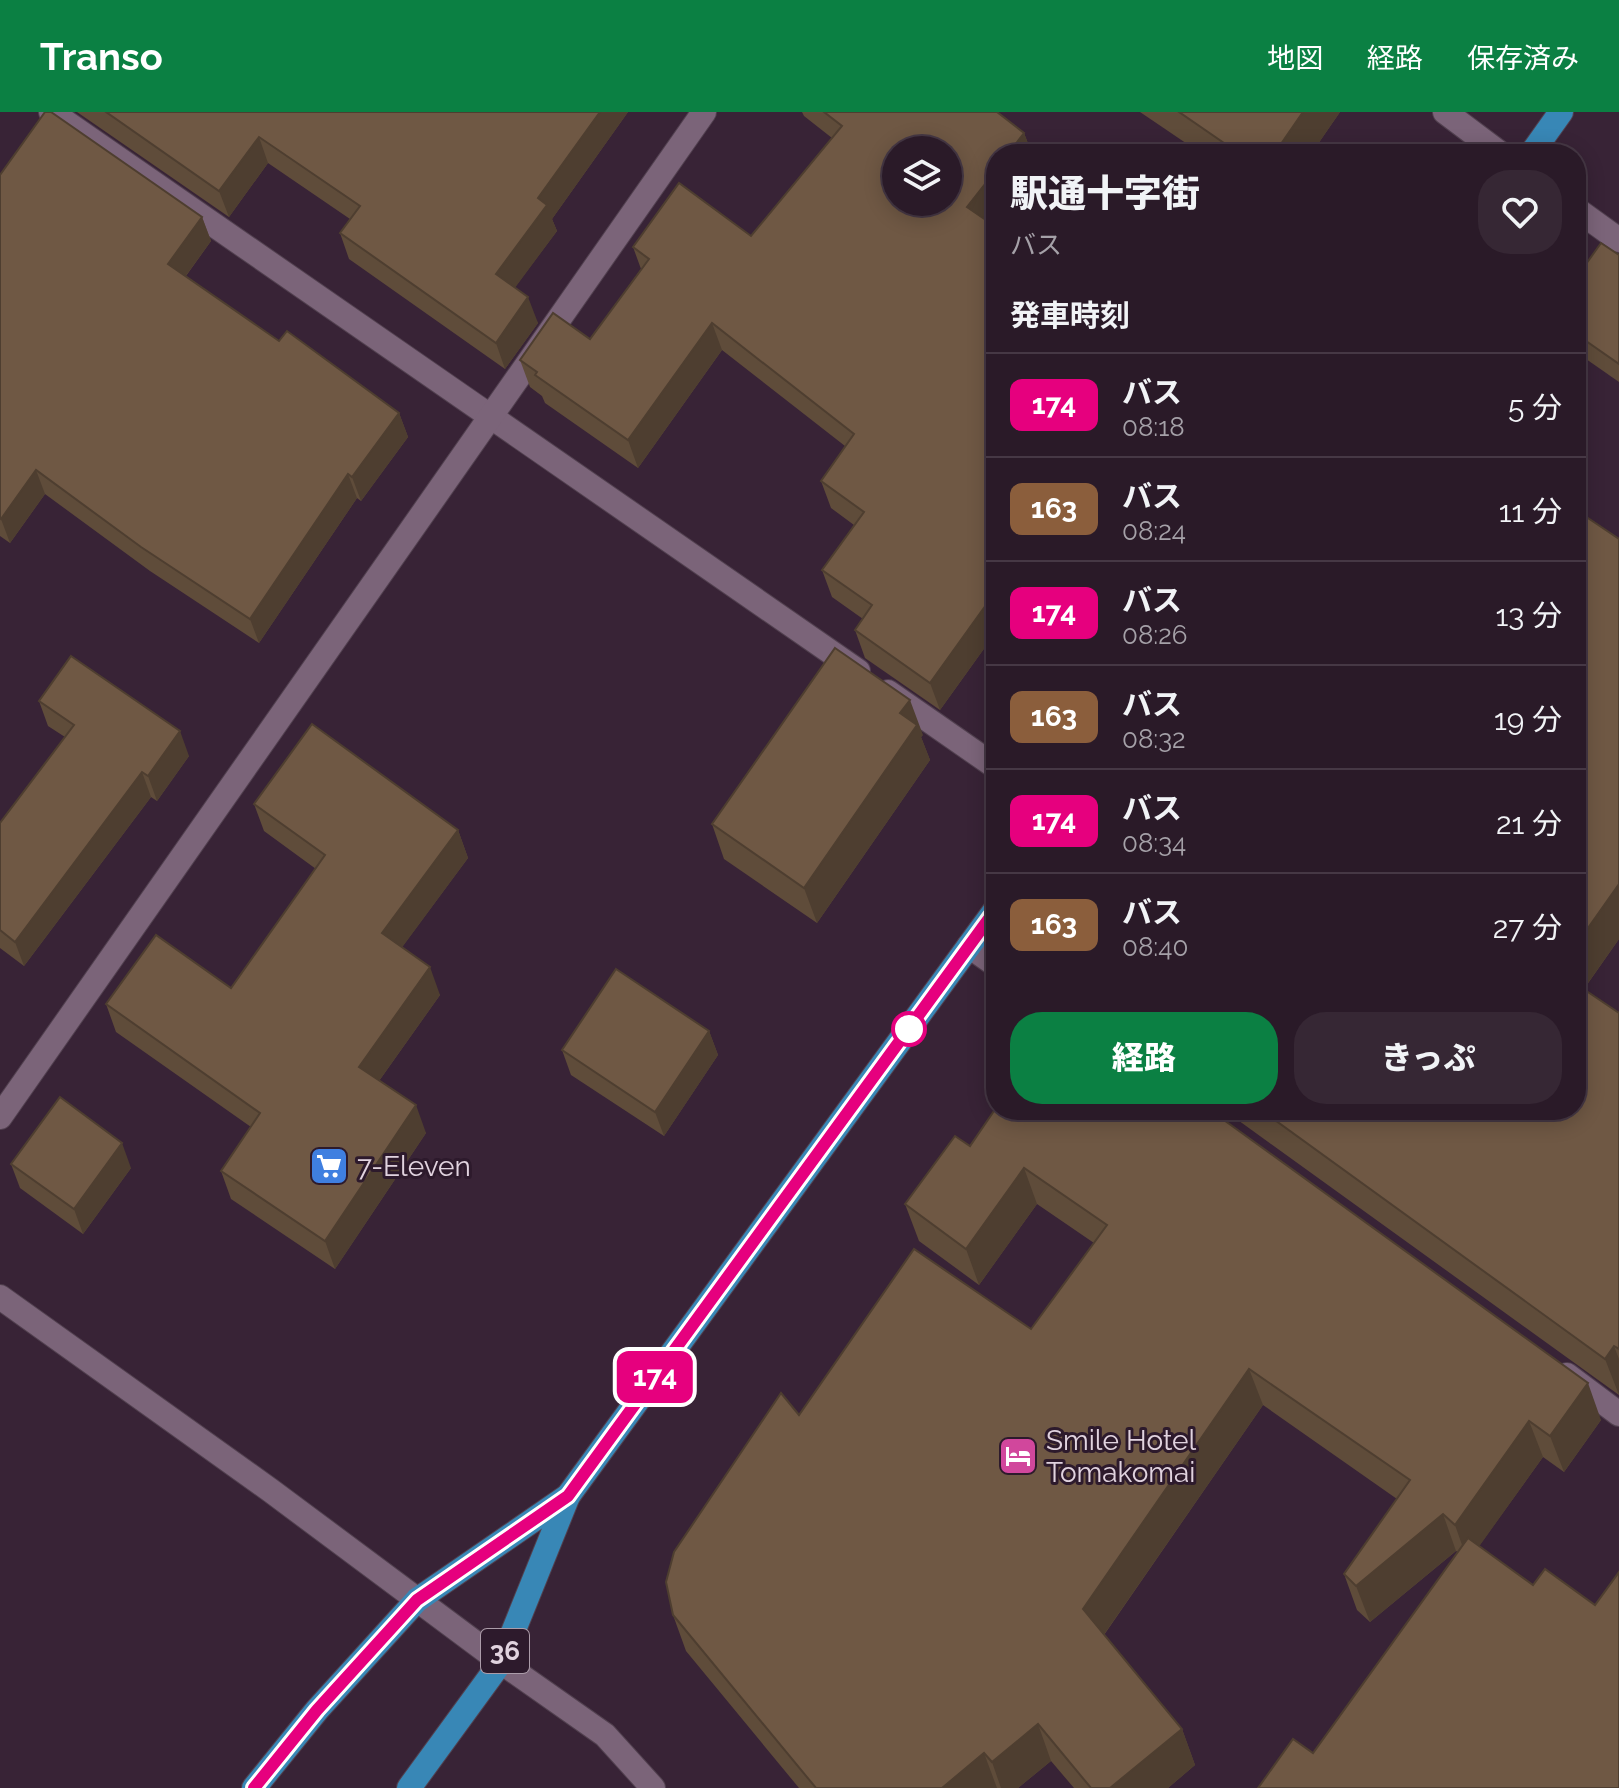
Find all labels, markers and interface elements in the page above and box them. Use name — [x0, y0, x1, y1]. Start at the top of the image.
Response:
text: Transo — [40, 34, 163, 79]
text: 地図 — [1267, 42, 1323, 75]
text: 経路 — [1367, 42, 1423, 75]
text: 保存済み — [1467, 42, 1579, 75]
map controls — [882, 136, 962, 216]
button: layers — [882, 136, 962, 216]
button: heart — [1478, 170, 1562, 254]
text: 駅通十字街 — [1010, 171, 1200, 216]
text: バス — [1010, 230, 1062, 260]
text: 発車時刻 — [1010, 298, 1130, 333]
text: バス — [1122, 375, 1182, 410]
text: 174 — [1032, 388, 1076, 421]
text: 5 分 — [1508, 390, 1562, 425]
text: 08:18 — [1122, 412, 1185, 442]
text: バス — [1122, 479, 1182, 514]
text: 163 — [1031, 492, 1077, 525]
text: 11 分 — [1499, 494, 1562, 529]
text: 08:24 — [1122, 516, 1186, 546]
text: バス — [1122, 583, 1182, 618]
text: 174 — [1032, 596, 1076, 629]
text: 13 分 — [1495, 598, 1562, 633]
text: 08:26 — [1122, 620, 1187, 650]
text: バス — [1122, 687, 1182, 722]
text: 163 — [1031, 700, 1077, 733]
text: 19 分 — [1494, 702, 1562, 737]
text: 08:32 — [1122, 724, 1186, 754]
text: バス — [1122, 791, 1182, 826]
text: 174 — [1032, 804, 1076, 837]
text: 21 分 — [1496, 806, 1562, 841]
text: 08:34 — [1122, 828, 1186, 858]
text: バス — [1122, 895, 1182, 930]
text: 163 — [1031, 908, 1077, 941]
text: 27 分 — [1493, 910, 1562, 945]
text: 08:40 — [1122, 932, 1188, 962]
unlabelled marker — [892, 1012, 926, 1046]
button: 経路 — [1010, 1012, 1278, 1104]
button: きっぷ — [1294, 1012, 1562, 1104]
supermarket icon: 7-Eleven — [308, 1145, 350, 1187]
place label: 7-Eleven — [357, 1150, 471, 1183]
line badge: 174 — [609, 1351, 701, 1403]
text: 174 — [633, 1360, 677, 1393]
place label: Smile Hotel Tomakomai — [1046, 1424, 1196, 1489]
hotel icon: Smile Hotel Tomakomai — [997, 1435, 1039, 1477]
road number: 36 — [481, 1629, 529, 1673]

